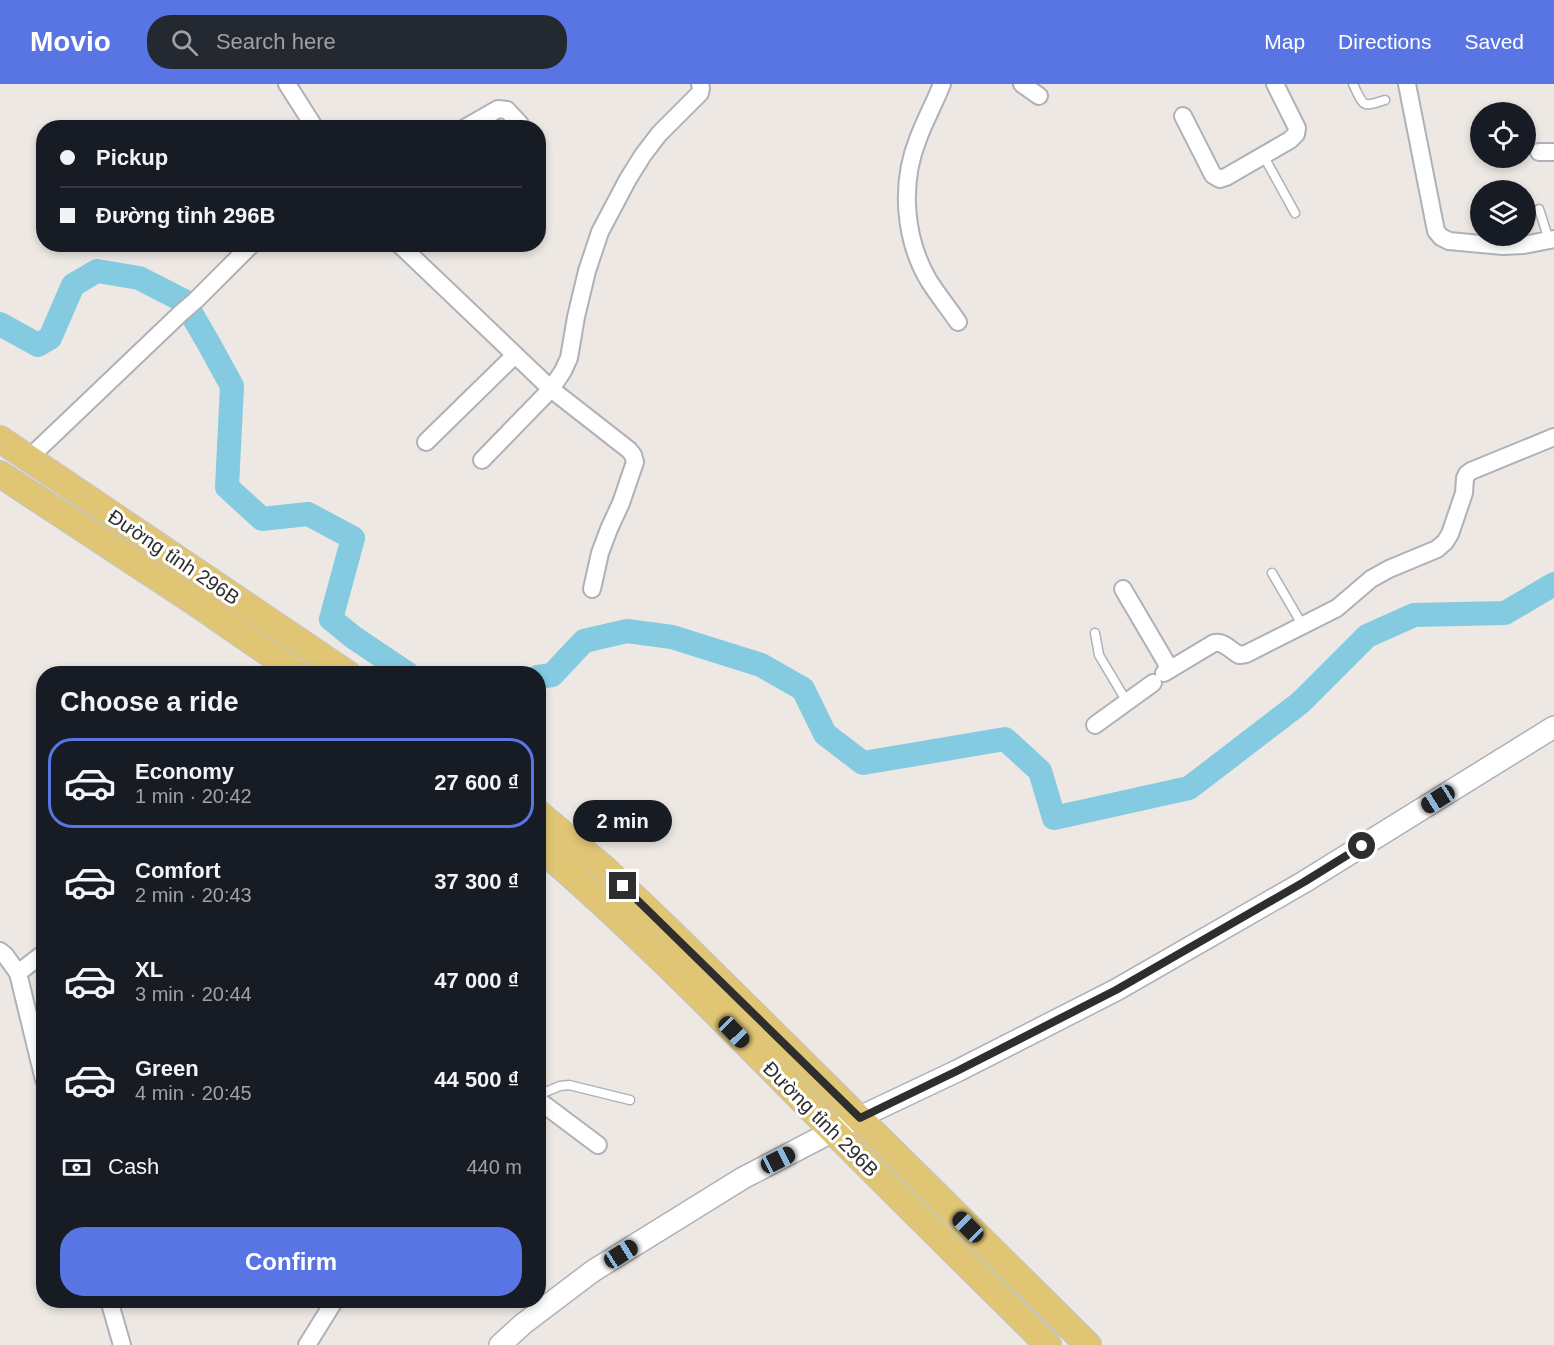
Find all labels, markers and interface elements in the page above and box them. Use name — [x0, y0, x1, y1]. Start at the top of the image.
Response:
search box — [147, 15, 567, 69]
text: Movio — [30, 26, 111, 57]
icon: search — [168, 26, 201, 59]
text: Search here — [216, 29, 336, 54]
text: Map — [1264, 30, 1305, 53]
text: Directions — [1338, 30, 1431, 53]
text: Saved — [1464, 30, 1524, 53]
map controls — [1470, 102, 1536, 246]
button: locate — [1470, 102, 1536, 168]
text: Pickup — [96, 145, 168, 170]
button: layers — [1470, 180, 1536, 246]
text: Đường tỉnh 296B — [96, 203, 275, 228]
street label: Đường tỉnh 296B — [104, 505, 244, 609]
text: Choose a ride — [60, 687, 239, 717]
icon: car — [63, 756, 117, 810]
text: Economy — [135, 759, 234, 784]
text: 27 600 ₫ — [434, 770, 519, 795]
car — [1418, 782, 1458, 816]
text: 1 min · 20:42 — [135, 785, 252, 807]
callout: 2 min — [574, 799, 672, 841]
text: 2 min — [596, 810, 649, 832]
route start — [1348, 832, 1375, 859]
icon: car — [63, 855, 117, 909]
text: Comfort — [135, 858, 221, 883]
text: 37 300 ₫ — [434, 869, 519, 894]
route end — [609, 872, 636, 899]
text: 2 min · 20:43 — [135, 884, 252, 906]
icon: car — [63, 954, 117, 1008]
text: XL — [135, 957, 163, 982]
text: 47 000 ₫ — [434, 968, 519, 993]
text: 3 min · 20:44 — [135, 983, 252, 1005]
car — [715, 1013, 753, 1051]
icon: car — [63, 1053, 117, 1107]
text: Green — [135, 1056, 199, 1081]
street label: Đường tỉnh 296B — [759, 1057, 883, 1181]
text: 44 500 ₫ — [434, 1067, 519, 1092]
text: 4 min · 20:45 — [135, 1082, 252, 1104]
car — [758, 1144, 798, 1176]
icon: cash — [60, 1151, 93, 1184]
text: Cash — [108, 1154, 159, 1179]
text: 440 m — [466, 1156, 522, 1178]
car — [949, 1208, 987, 1246]
button: Confirm — [60, 1227, 522, 1296]
car — [601, 1237, 641, 1271]

